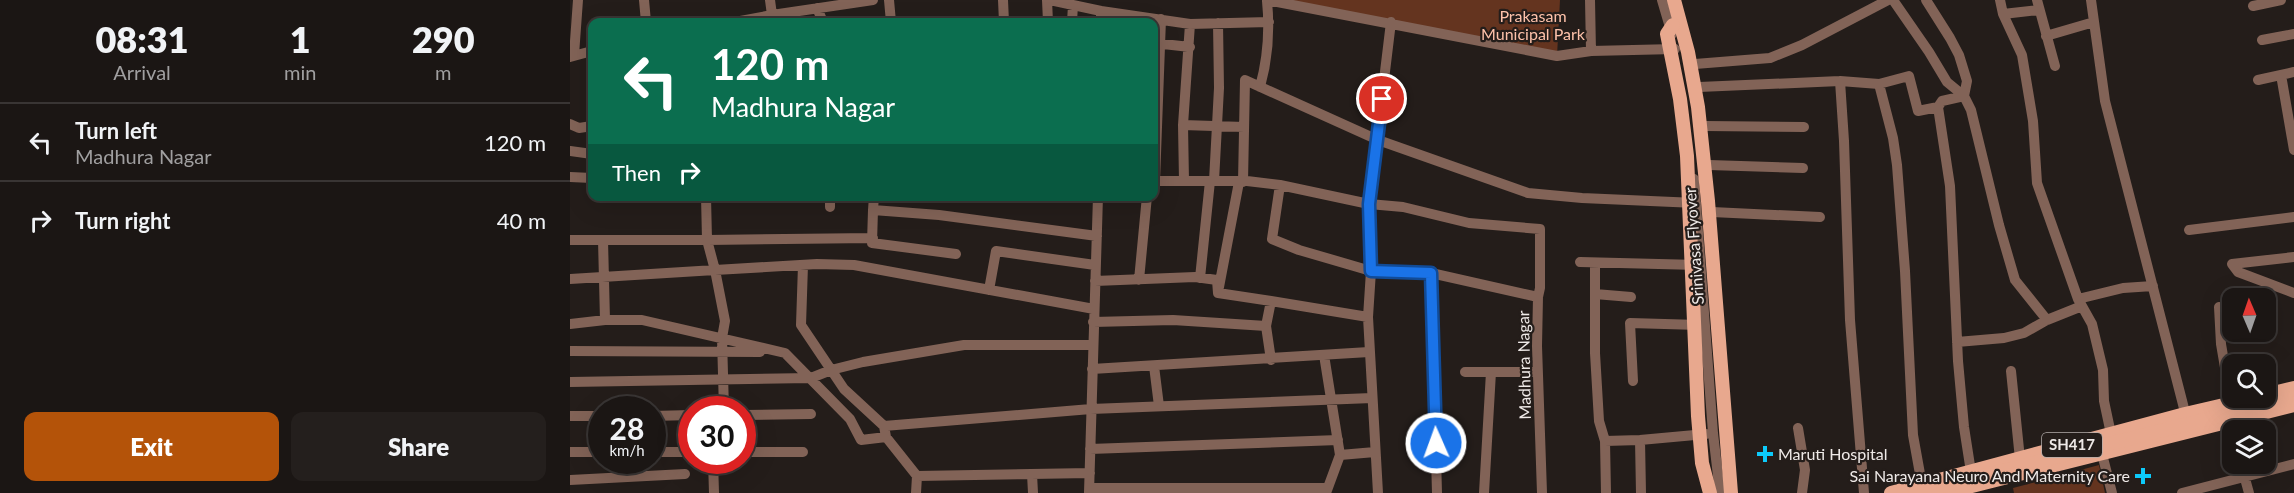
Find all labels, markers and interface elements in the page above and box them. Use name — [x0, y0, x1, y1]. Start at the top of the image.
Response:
park label: Prakasam Municipal Park — [1481, 6, 1586, 43]
text: 08:31 — [95, 17, 189, 61]
text: 1 — [290, 17, 311, 61]
text: 290 — [412, 17, 475, 61]
text: 120 m — [711, 39, 829, 89]
icon: left — [612, 42, 690, 120]
text: Arrival — [113, 60, 171, 84]
text: min — [284, 60, 316, 84]
text: m — [435, 60, 451, 84]
pin — [1356, 73, 1407, 124]
icon: arrive — [1365, 82, 1398, 115]
text: Madhura Nagar — [711, 90, 895, 123]
text: Turn left — [75, 117, 157, 144]
icon: left — [24, 126, 57, 159]
text: 120 m — [484, 129, 546, 156]
text: Madhura Nagar — [75, 144, 211, 168]
icon: right — [673, 156, 706, 189]
text: Then — [612, 159, 661, 186]
street label: Srinivasa Flyover — [1680, 186, 1707, 305]
icon: right — [24, 204, 57, 237]
text: Turn right — [75, 207, 170, 234]
text: 40 m — [497, 207, 546, 234]
north arrow — [2222, 288, 2276, 342]
map controls — [2222, 288, 2276, 474]
street label: Madhura Nagar — [1513, 310, 1534, 420]
button: search — [2222, 354, 2276, 408]
speed limit sign: 30 — [678, 396, 756, 474]
text: 28 — [610, 410, 644, 446]
position arrow — [1404, 411, 1468, 475]
button: Exit — [24, 412, 279, 481]
button: Share — [291, 412, 546, 481]
button: layers — [2222, 420, 2276, 474]
road number: SH417 — [2042, 433, 2102, 457]
text: km/h — [609, 441, 645, 459]
place label: Maruti Hospital — [1778, 444, 1888, 463]
marker: Maruti Hospital — [1756, 445, 1774, 463]
place label: Sai Narayana Neuro And Maternity Care — [1849, 466, 2130, 485]
marker: Sai Narayana Neuro And Maternity Care — [2134, 467, 2152, 485]

